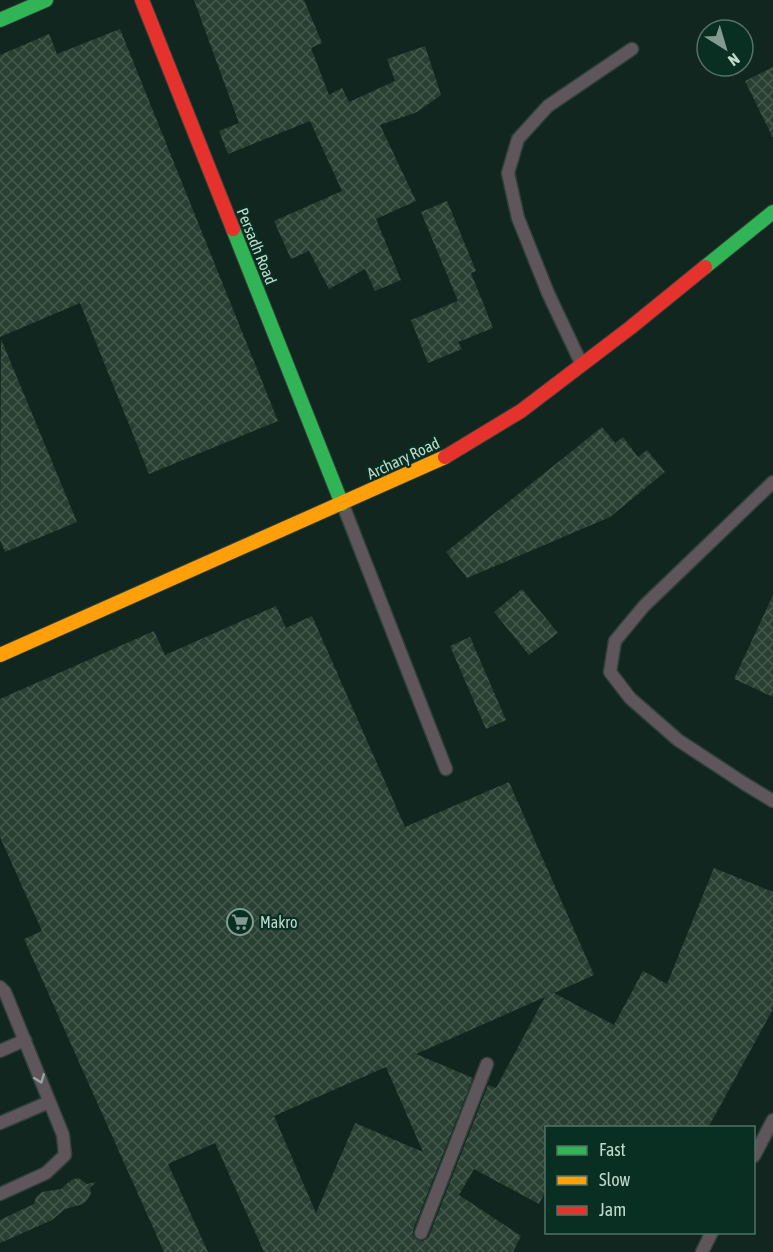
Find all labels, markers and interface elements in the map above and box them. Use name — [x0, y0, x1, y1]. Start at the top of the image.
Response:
north arrow — [695, 18, 755, 78]
text: N — [725, 50, 743, 70]
street label: Persadh Road — [234, 205, 280, 287]
street label: Archary Road — [364, 433, 442, 483]
supermarket icon: Makro — [225, 907, 255, 937]
place label: Makro — [260, 913, 297, 931]
one-way arrow — [33, 1072, 45, 1083]
legend — [545, 1126, 755, 1234]
text: Fast — [599, 1139, 626, 1160]
text: Slow — [599, 1169, 630, 1190]
text: Jam — [599, 1199, 626, 1220]

